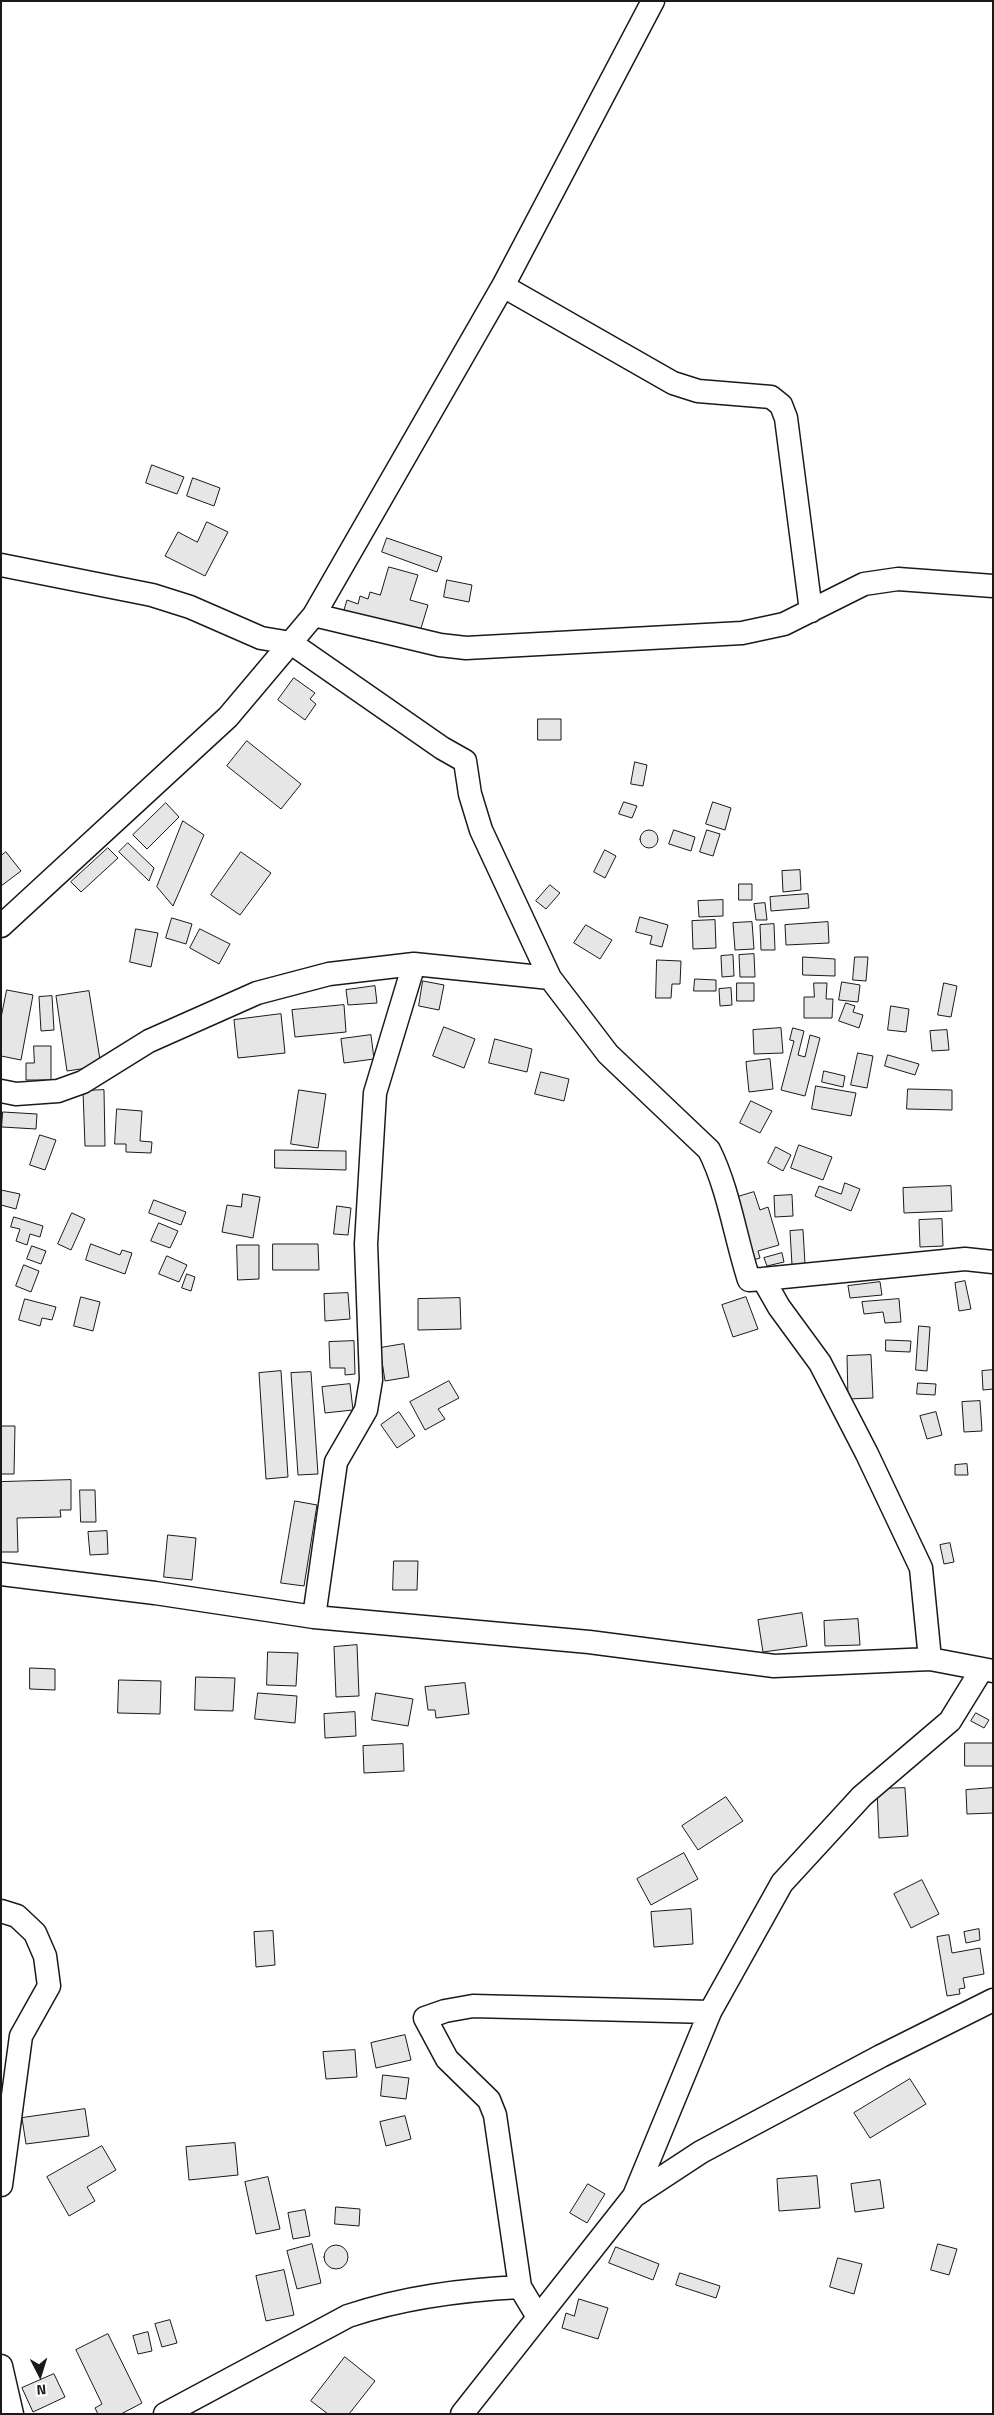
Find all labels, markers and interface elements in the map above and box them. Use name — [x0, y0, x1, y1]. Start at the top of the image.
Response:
north arrow — [15, 2350, 65, 2400]
text: N — [36, 2380, 47, 2401]

